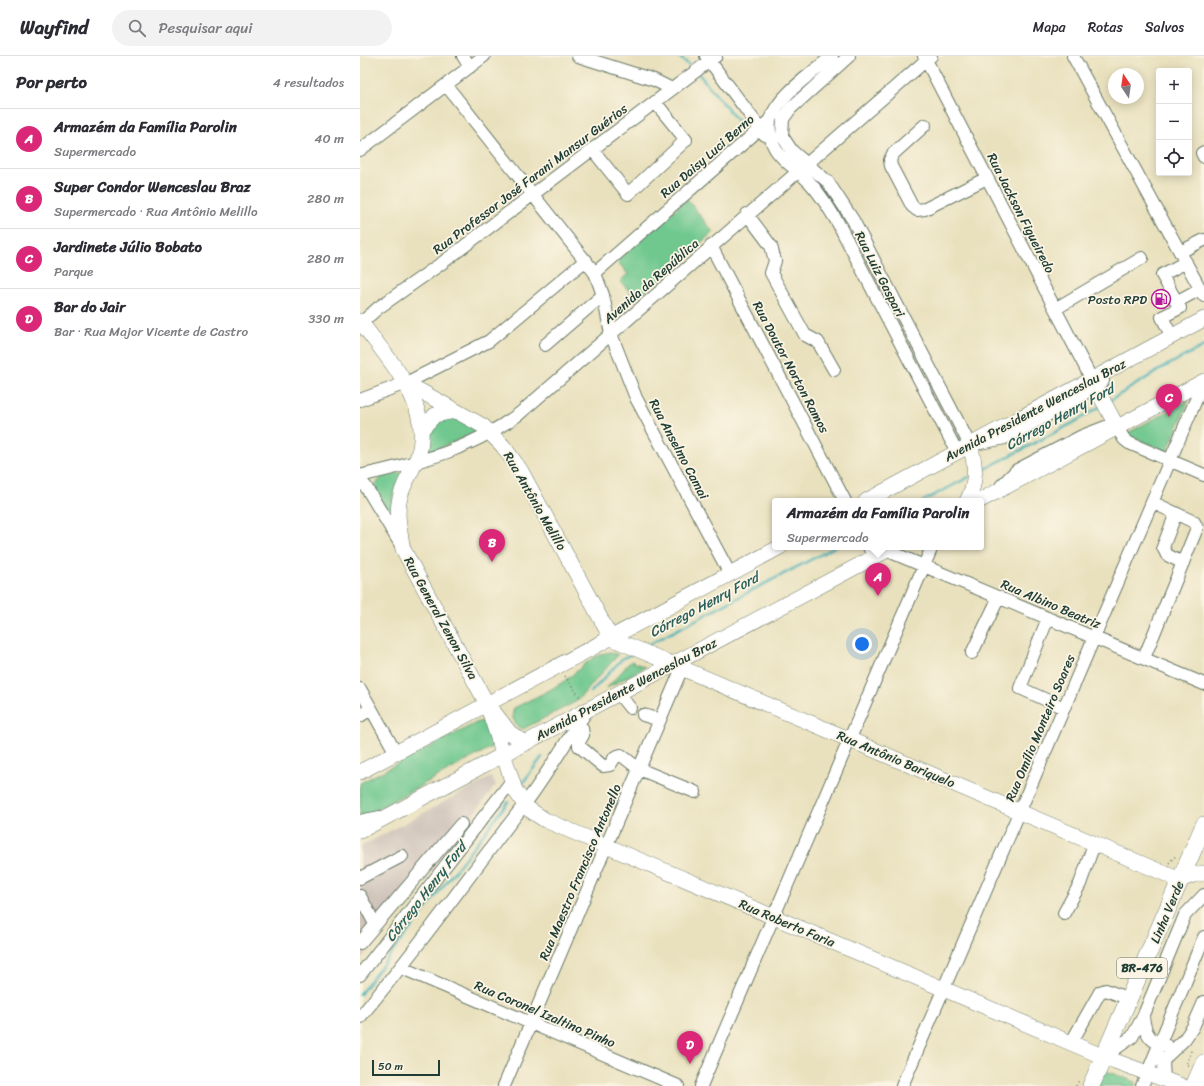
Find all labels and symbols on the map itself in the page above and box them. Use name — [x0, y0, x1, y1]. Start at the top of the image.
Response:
north arrow — [1108, 68, 1144, 104]
street label: Rua Professor José Farani Mansur Guérios — [427, 97, 633, 260]
street label: Rua Daisy Luci Berno — [655, 108, 760, 204]
street label: Rua Jackson Figueiredo — [981, 149, 1062, 278]
street label: Rua Luiz Gaspari — [848, 227, 912, 321]
street label: Avenida da República — [597, 232, 705, 330]
place label: Posto RPD — [1088, 288, 1147, 311]
fuel station icon: Posto RPD — [1150, 288, 1172, 310]
street label: Rua Doutor Norton Ramos — [746, 297, 836, 438]
street label: Avenida Presidente Wenceslau Braz — [939, 352, 1131, 468]
water label: Córrego Henry Ford — [1001, 375, 1122, 457]
pin: C — [1156, 384, 1182, 417]
street label: Rua Anselmo Camai — [643, 395, 715, 504]
street label: Rua Antônio Melillo — [497, 447, 573, 555]
pin: B — [479, 529, 505, 562]
street label: Rua General Zenon Silva — [398, 552, 485, 684]
pin: A — [865, 563, 891, 596]
water label: Córrego Henry Ford — [645, 564, 766, 644]
street label: Rua Albino Beatriz — [997, 573, 1105, 636]
street label: Avenida Presidente Wenceslau Braz — [530, 631, 722, 747]
your location — [852, 634, 872, 654]
street label: Rua Omílio Monteiro Soares — [998, 650, 1082, 805]
street label: Rua Antônio Bariquelo — [833, 724, 959, 794]
street label: Rua Maestro Francisco Antonello — [532, 780, 628, 964]
water label: Córrego Henry Ford — [379, 834, 475, 947]
street label: Linha Verde — [1143, 877, 1191, 947]
street label: Rua Roberto Faria — [735, 892, 839, 954]
road number: BR-476 — [1117, 958, 1167, 978]
street label: Rua Coronel Izaltino Pinho — [471, 974, 619, 1054]
pin: D — [677, 1031, 703, 1064]
scale bar — [372, 1058, 440, 1077]

